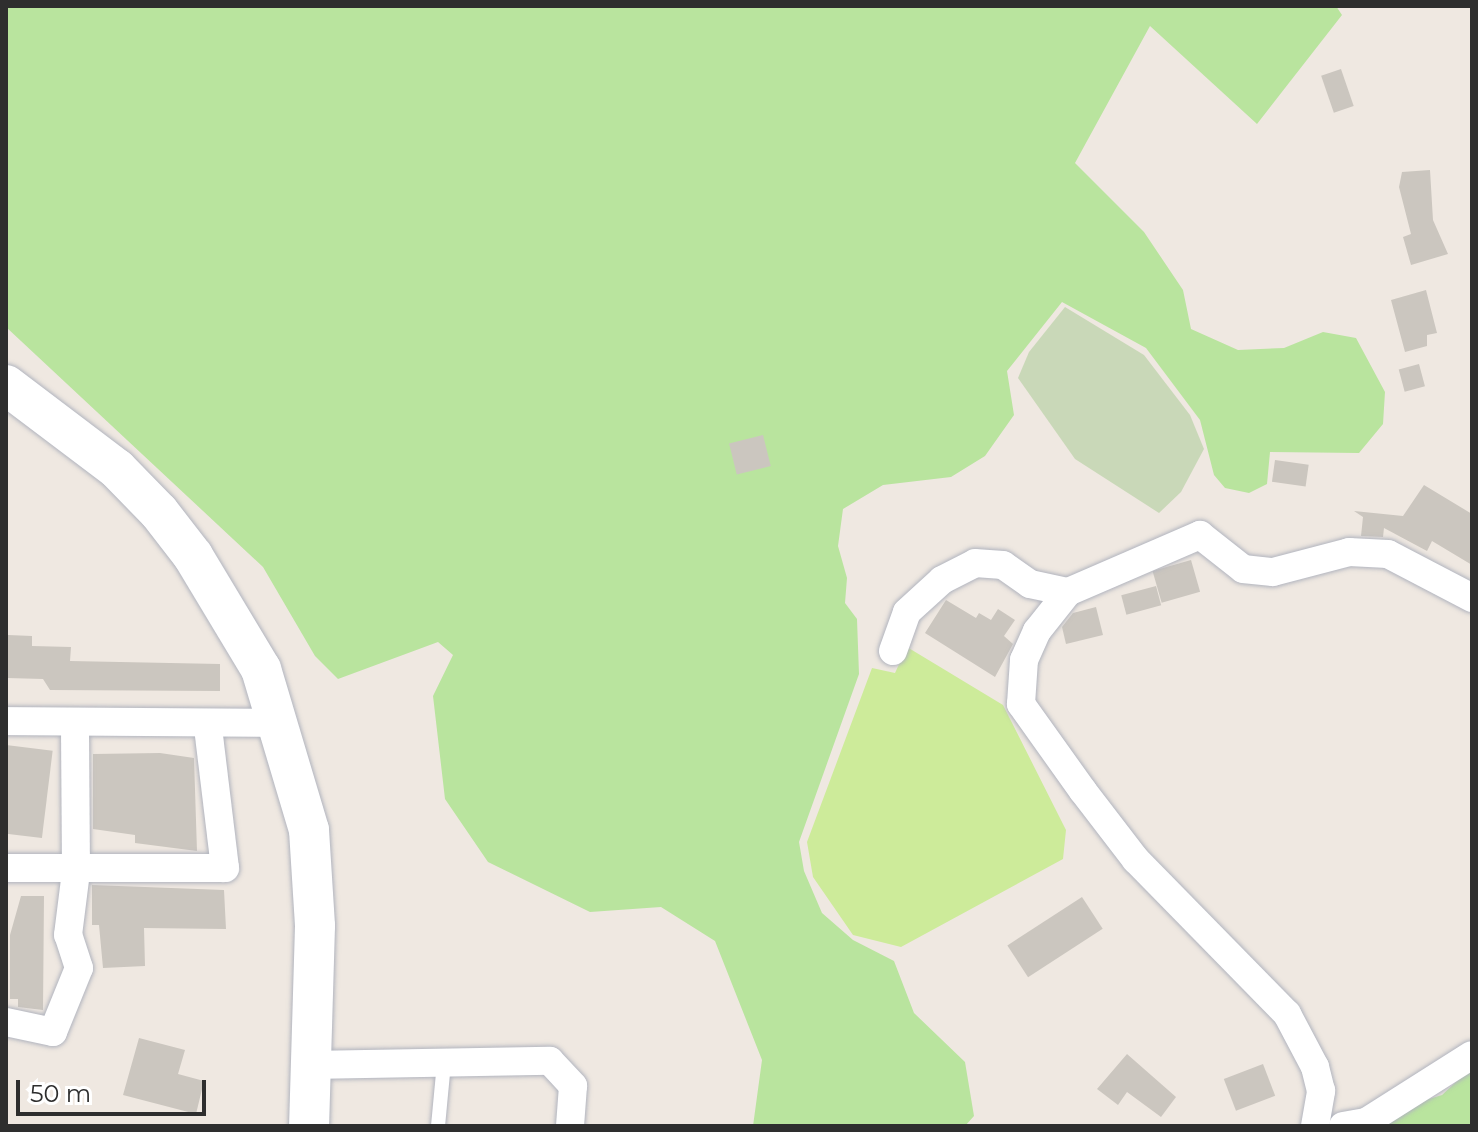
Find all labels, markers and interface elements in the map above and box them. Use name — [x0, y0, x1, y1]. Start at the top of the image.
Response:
scale bar — [20, 1064, 210, 1114]
text: 50 m — [30, 1079, 91, 1108]

